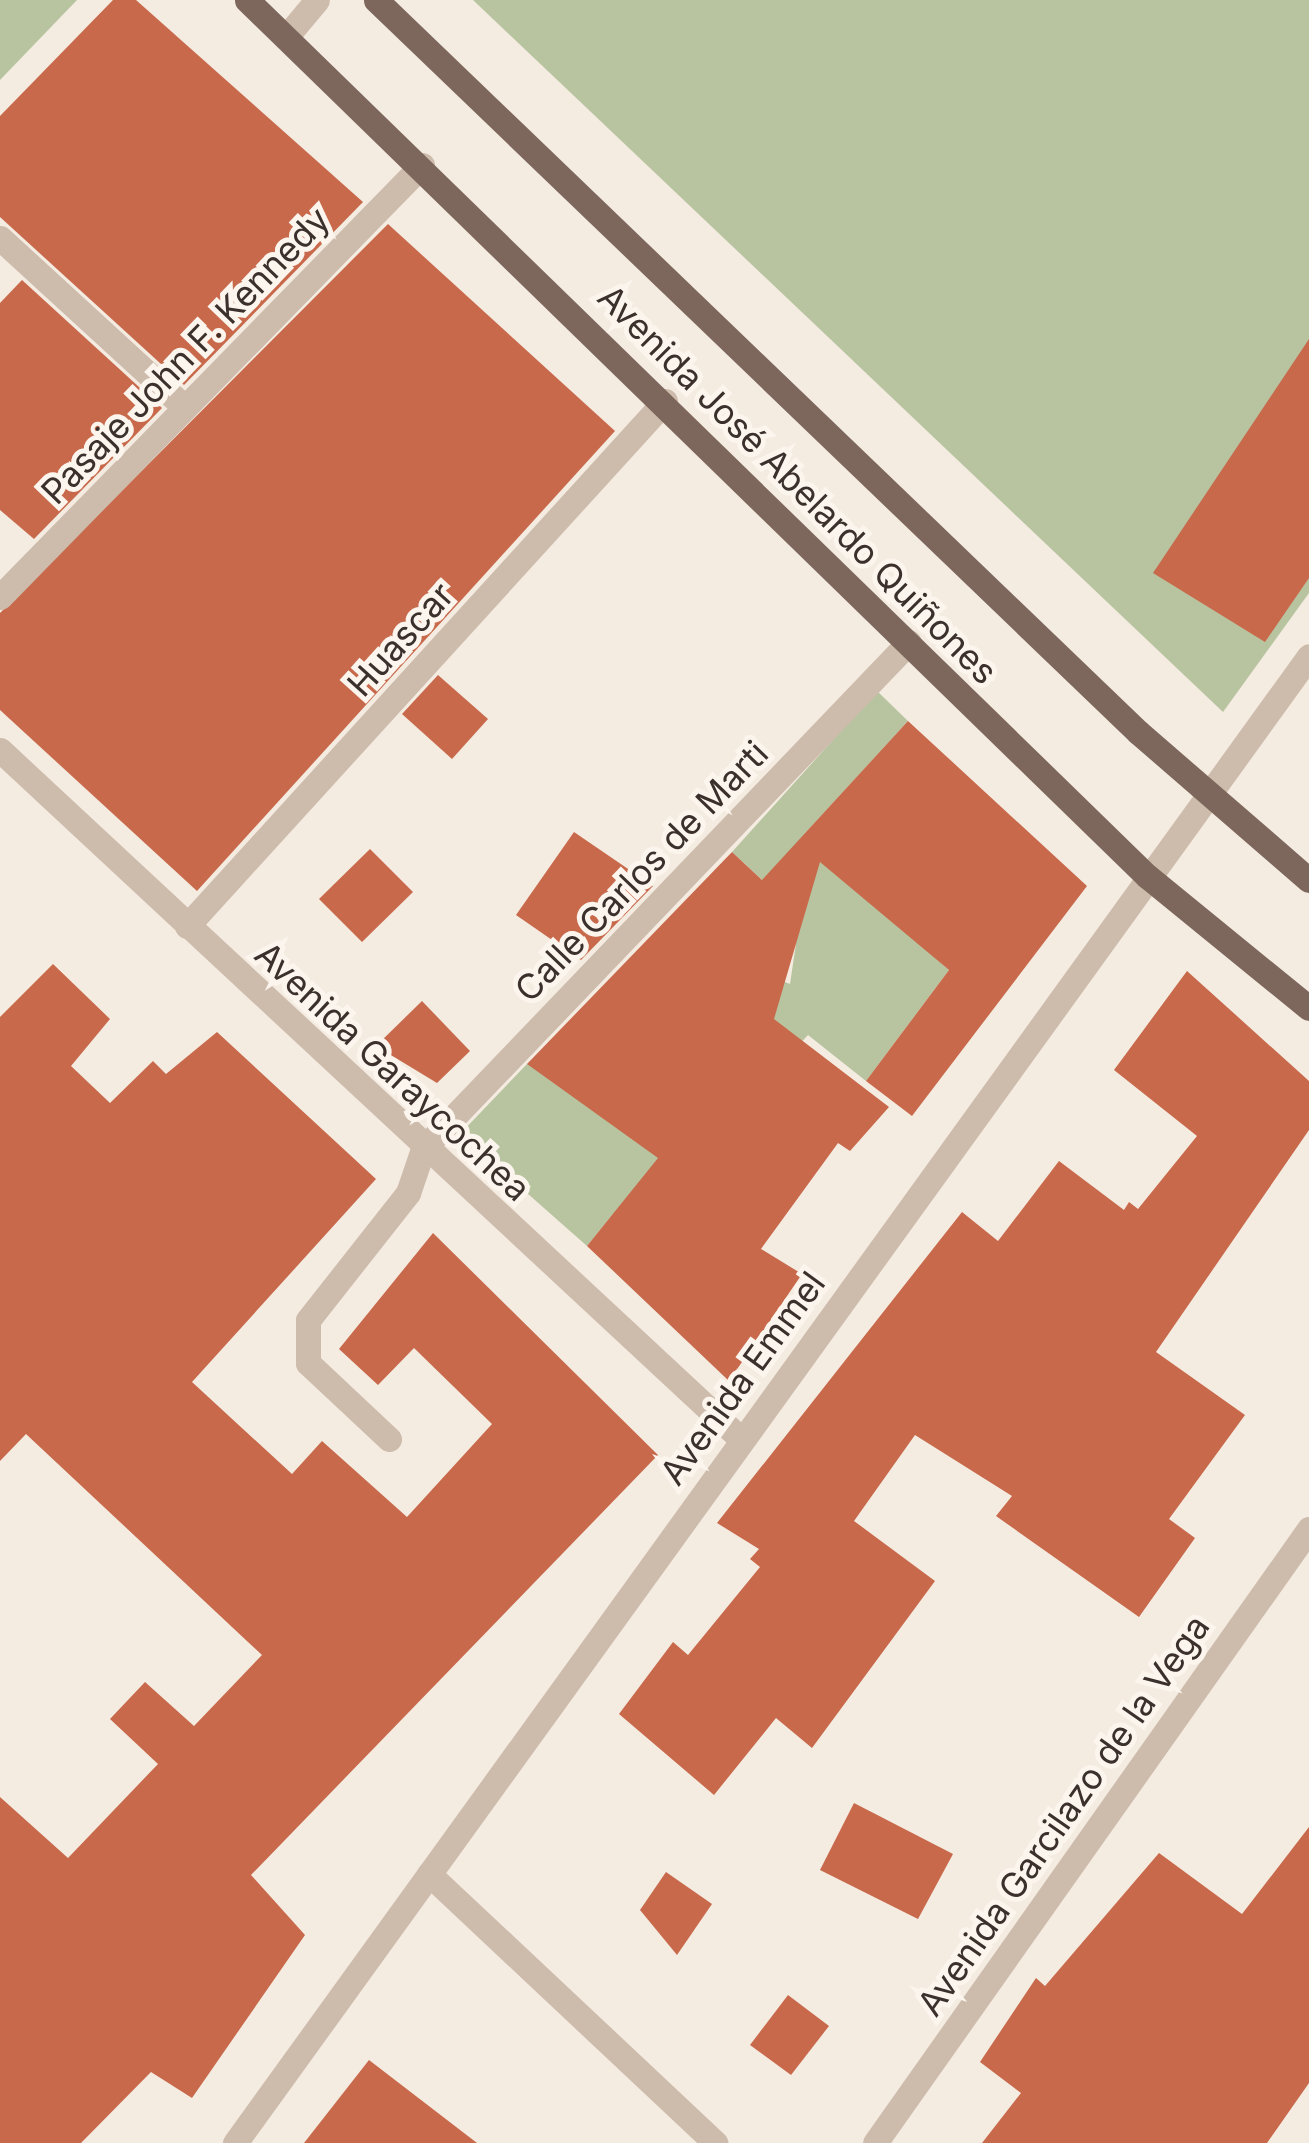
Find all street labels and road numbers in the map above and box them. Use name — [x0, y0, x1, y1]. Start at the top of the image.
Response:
street label: Pasaje John F. Kennedy — [32, 198, 338, 512]
street label: Avenida José Abelardo Quiñones — [590, 276, 1006, 692]
street label: Huascar — [338, 574, 462, 704]
street label: Calle Carlos de Marti — [506, 732, 776, 1010]
street label: Avenida Garaycochea — [247, 933, 539, 1209]
street label: Avenida Emmel — [651, 1264, 833, 1492]
street label: Avenida Garcilazo de la Vega — [908, 1607, 1218, 2023]

